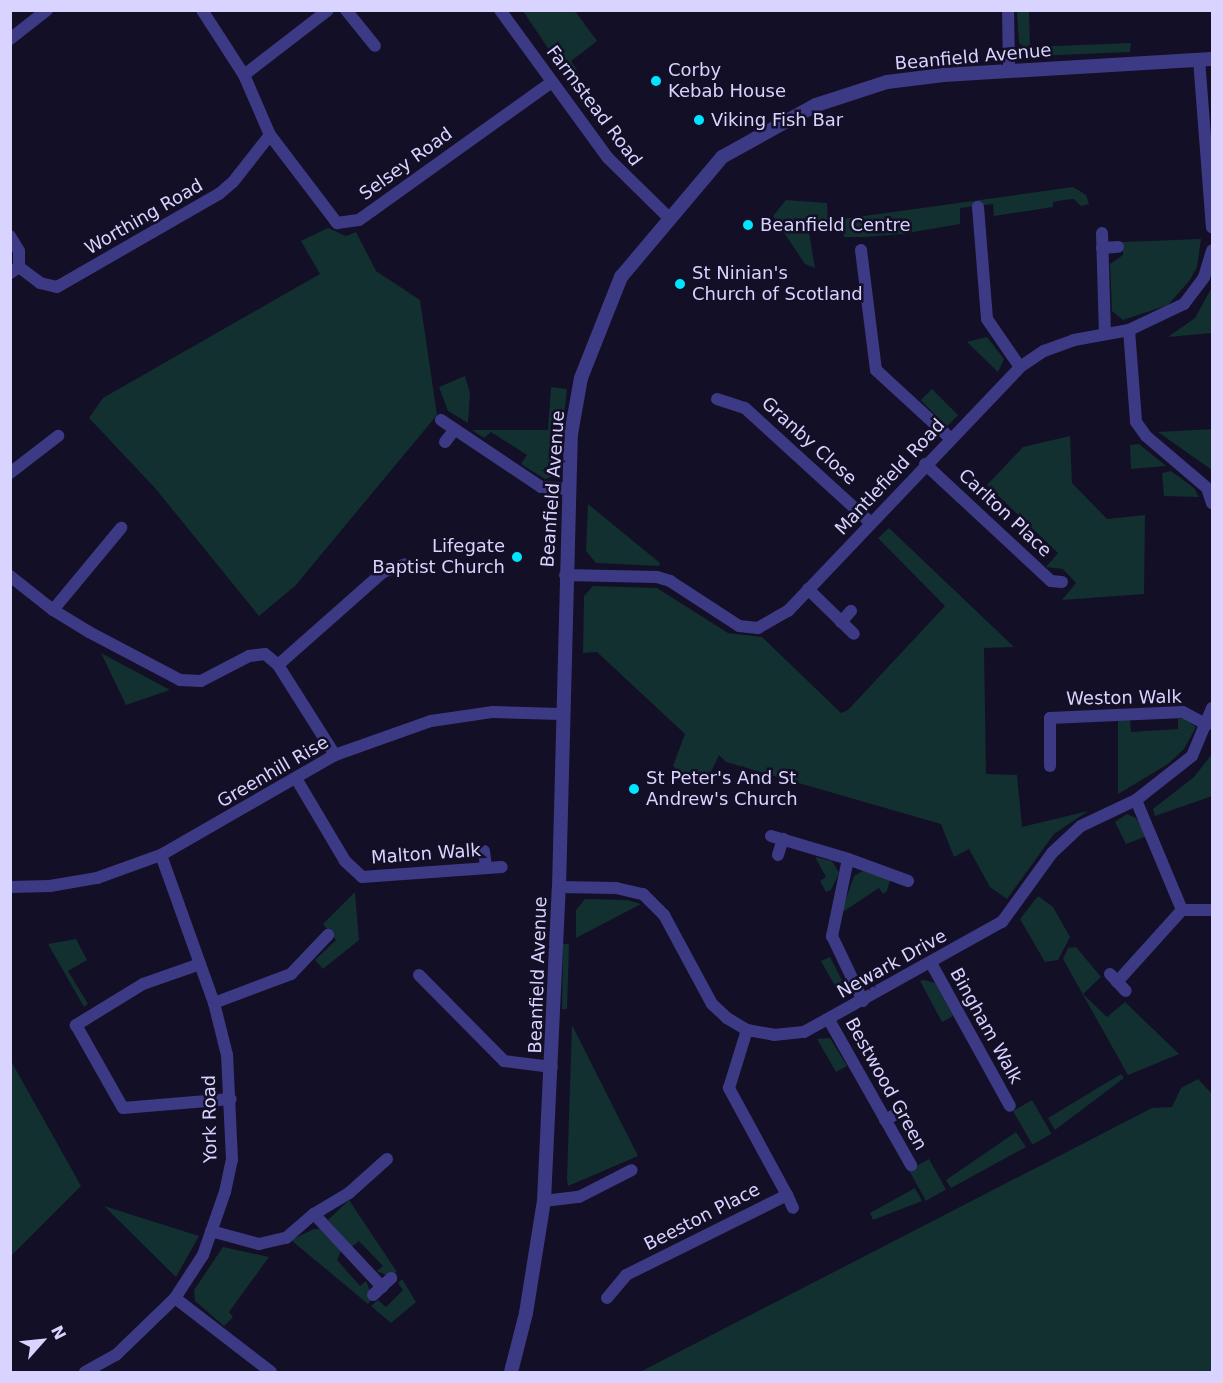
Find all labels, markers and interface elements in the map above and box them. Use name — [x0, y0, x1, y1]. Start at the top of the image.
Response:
street label: Beanfield Avenue — [894, 39, 1052, 75]
street label: Farmstead Road — [542, 42, 646, 170]
place label: Corby Kebab House — [668, 60, 786, 103]
marker: Corby Kebab House — [649, 74, 663, 88]
place label: Viking Fish Bar — [711, 109, 843, 131]
marker: Viking Fish Bar — [692, 113, 706, 127]
street label: Selsey Road — [355, 123, 457, 205]
street label: Worthing Road — [81, 175, 207, 259]
place label: Beanfield Centre — [760, 214, 911, 236]
marker: Beanfield Centre — [741, 218, 755, 232]
place label: St Ninian's Church of Scotland — [692, 263, 863, 306]
marker: St Ninian's Church of Scotland — [673, 277, 687, 291]
street label: Granby Close — [757, 393, 861, 489]
street label: Beanfield Avenue — [537, 410, 569, 568]
street label: Mantlefield Road — [831, 414, 949, 540]
street label: Carlton Place — [954, 465, 1056, 561]
place label: Lifegate Baptist Church — [372, 536, 505, 578]
marker: Lifegate Baptist Church — [510, 550, 524, 564]
street label: Weston Walk — [1066, 686, 1182, 710]
street label: Greenhill Rise — [214, 731, 332, 813]
place label: St Peter's And St Andrew's Church — [646, 768, 798, 810]
marker: St Peter's And St Andrew's Church — [627, 782, 641, 796]
street label: Malton Walk — [370, 839, 482, 869]
street label: Beanfield Avenue — [524, 896, 552, 1054]
street label: Newark Drive — [833, 925, 951, 1003]
street label: Bingham Walk — [945, 964, 1027, 1088]
street label: Bestwood Green — [841, 1014, 931, 1154]
street label: York Road — [198, 1075, 222, 1163]
street label: Beeston Place — [641, 1179, 763, 1255]
north arrow — [12, 1311, 72, 1371]
text: N — [47, 1322, 70, 1343]

